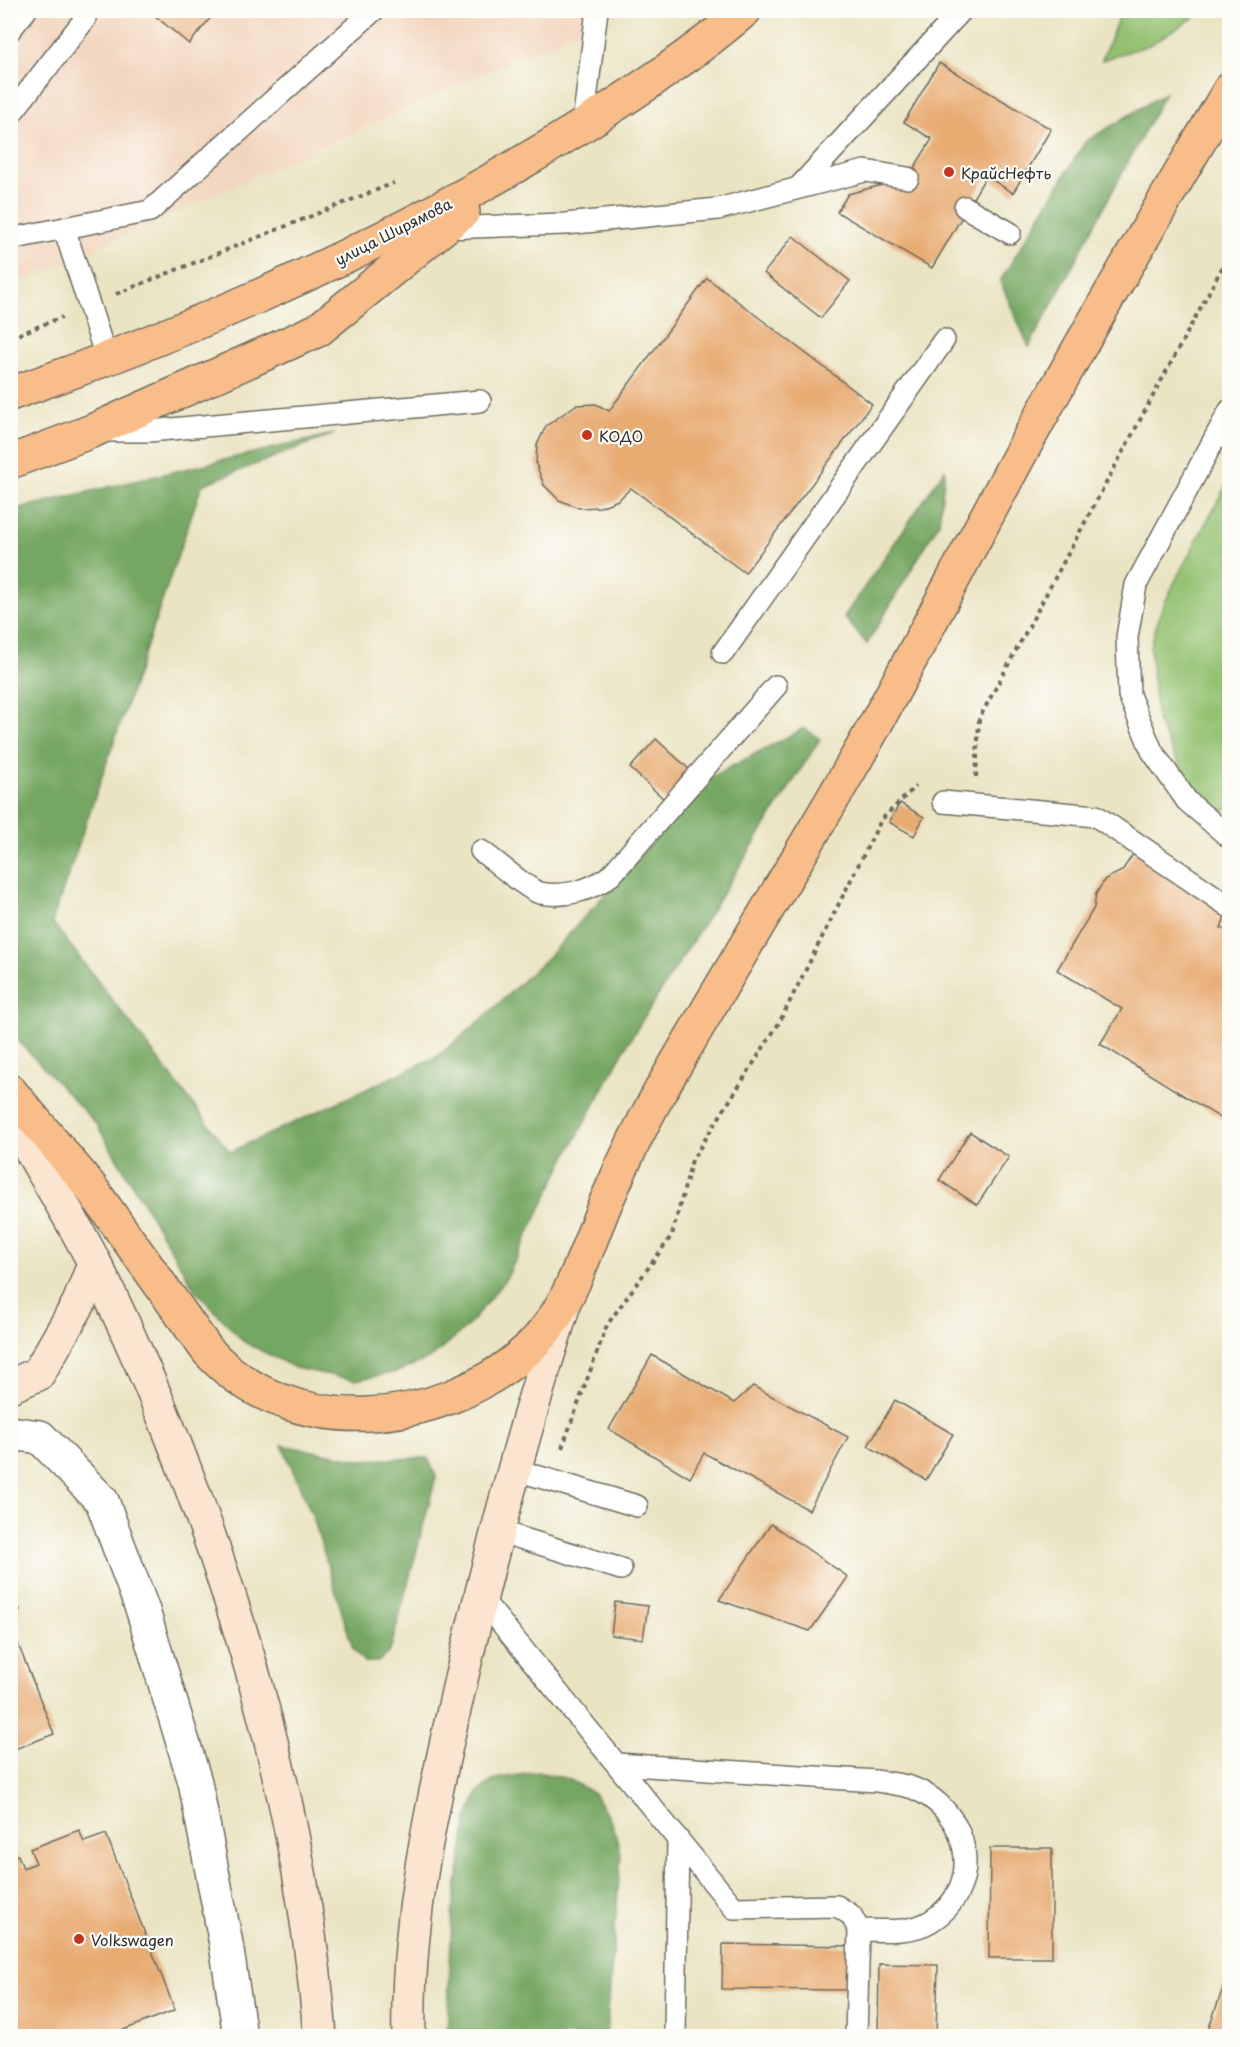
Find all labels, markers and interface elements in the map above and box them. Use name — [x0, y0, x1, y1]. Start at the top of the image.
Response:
place label: КрайсНефть — [961, 161, 1051, 184]
marker: КрайсНефть — [942, 165, 956, 179]
street label: улица Ширямова — [330, 191, 456, 270]
place label: КОДО — [599, 424, 643, 447]
marker: КОДО — [580, 428, 594, 442]
place label: Volkswagen — [91, 1928, 174, 1951]
marker: Volkswagen — [72, 1932, 86, 1946]

